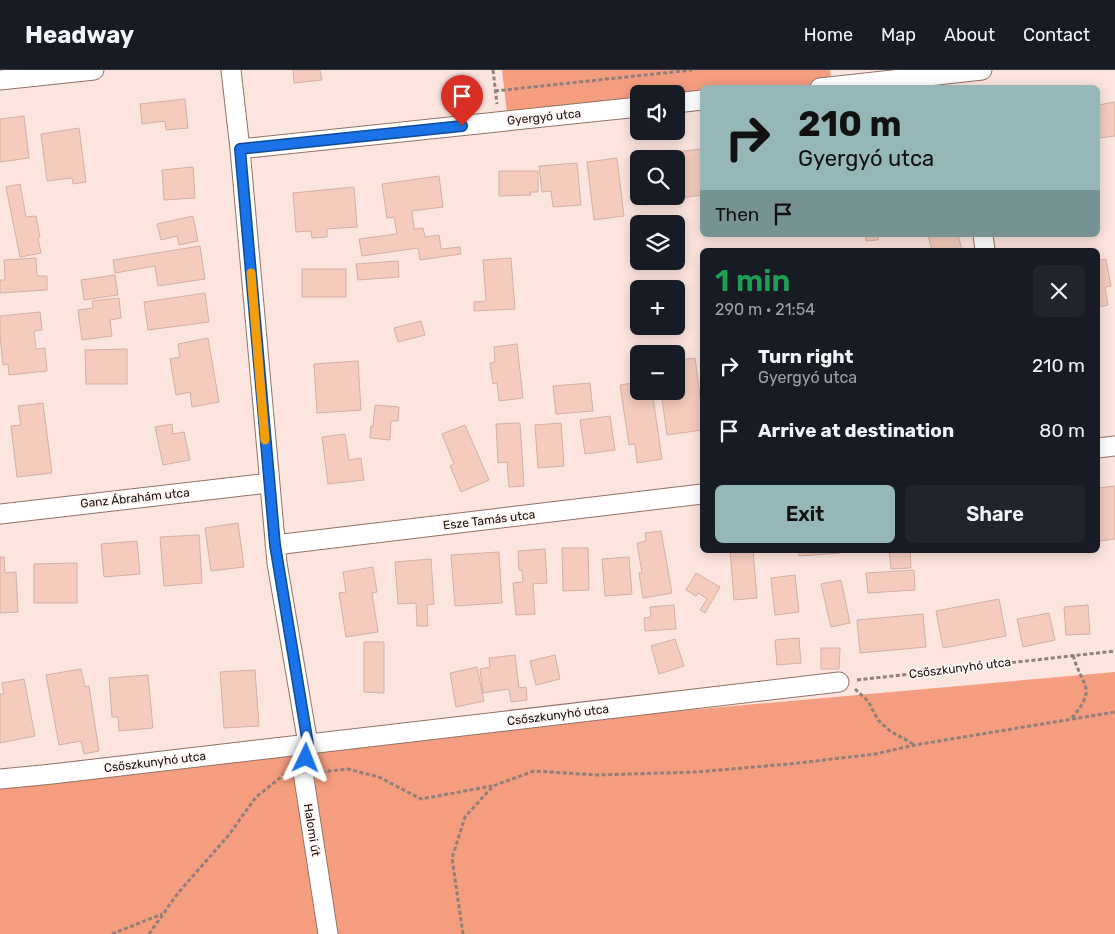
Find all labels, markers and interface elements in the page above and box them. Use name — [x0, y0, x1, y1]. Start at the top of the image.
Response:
text: Headway — [25, 21, 134, 49]
text: Home — [804, 24, 853, 46]
text: Map — [881, 24, 916, 46]
text: About — [944, 24, 995, 46]
text: Contact — [1023, 24, 1090, 46]
pin — [441, 75, 483, 126]
icon: arrive — [448, 82, 476, 110]
map controls — [630, 85, 685, 400]
button: sound — [630, 85, 685, 140]
text: 210 m — [798, 103, 901, 145]
icon: right — [715, 105, 780, 170]
street label: Gyergyó utca — [506, 106, 582, 128]
text: Gyergyó utca — [798, 145, 934, 172]
button: search — [630, 150, 685, 205]
icon: arrive — [769, 200, 797, 228]
text: Then — [715, 203, 759, 226]
button: layers — [630, 215, 685, 270]
text: 1 min — [715, 263, 790, 299]
button: close — [1033, 265, 1085, 317]
button: + — [630, 280, 685, 335]
text: 290 m · 21:54 — [715, 300, 815, 319]
button: − — [630, 345, 685, 400]
text: Turn right — [758, 345, 853, 368]
icon: right — [715, 352, 743, 380]
text: 210 m — [1032, 354, 1085, 377]
text: Gyergyó utca — [758, 368, 857, 387]
icon: arrive — [715, 417, 743, 445]
text: Arrive at destination — [758, 419, 954, 442]
text: 80 m — [1039, 419, 1085, 442]
street label: Ganz Ábrahám utca — [80, 485, 190, 511]
button: Exit — [715, 485, 895, 543]
button: Share — [905, 485, 1085, 543]
street label: Esze Tamás utca — [442, 507, 536, 533]
street label: Csőszkunyhó utca — [908, 655, 1012, 681]
street label: Csőszkunyhó utca — [506, 702, 610, 728]
position arrow — [279, 731, 331, 783]
street label: Csőszkunyhó utca — [103, 749, 207, 775]
street label: Halomi út — [301, 803, 323, 858]

